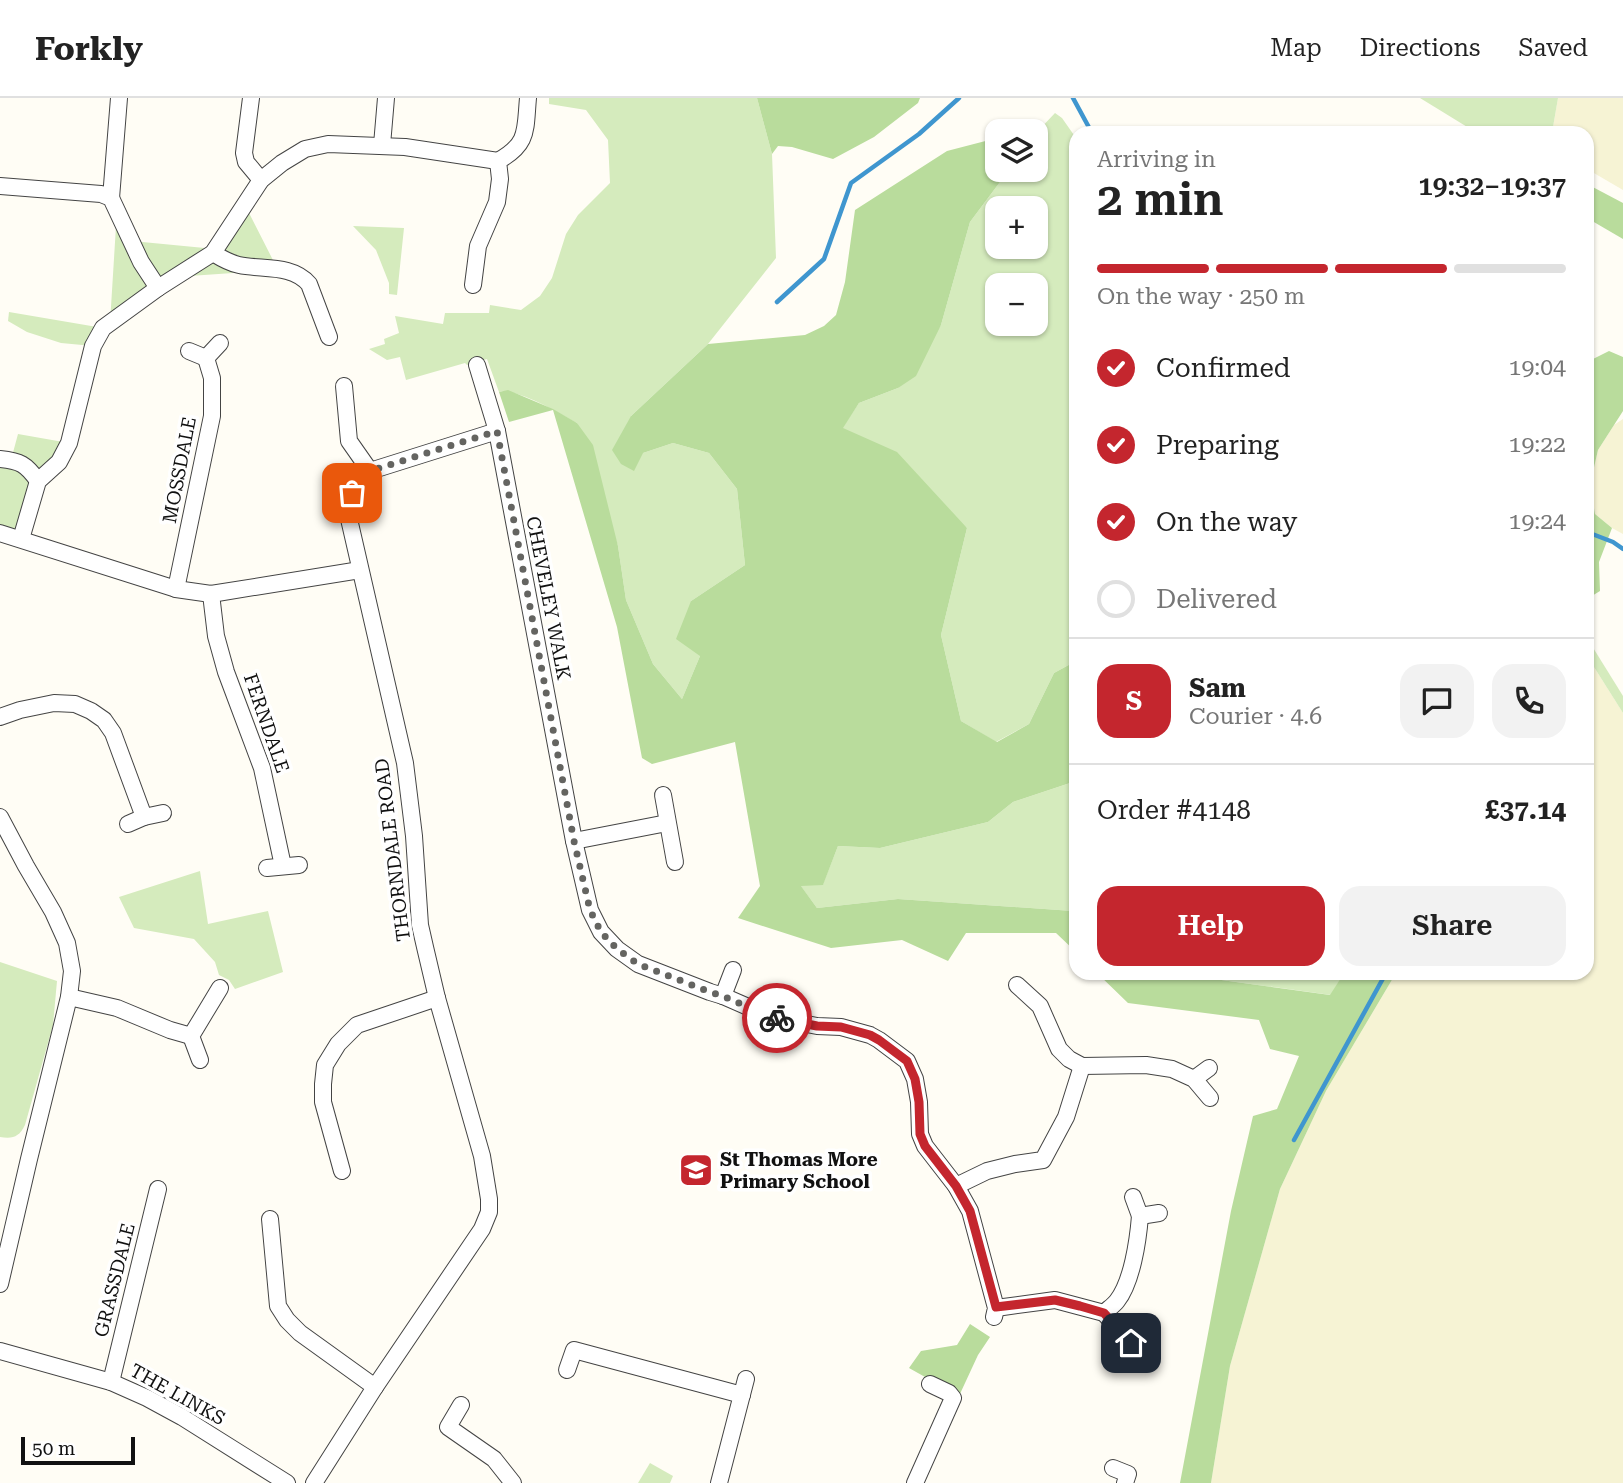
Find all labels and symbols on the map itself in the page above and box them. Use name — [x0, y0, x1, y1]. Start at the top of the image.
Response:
street label: MOSSDALE — [158, 415, 201, 525]
pin — [322, 463, 382, 523]
street label: CHEVELEY WALK — [521, 514, 576, 682]
street label: FERNDALE — [239, 670, 294, 776]
street label: THORNDALE ROAD — [370, 757, 415, 943]
courier — [742, 983, 812, 1053]
place label: St Thomas More Primary School — [720, 1148, 878, 1193]
school or university icon: St Thomas More Primary School — [677, 1151, 715, 1189]
street label: GRASSDALE — [89, 1221, 140, 1340]
pin — [1101, 1313, 1161, 1373]
street label: THE LINKS — [126, 1359, 229, 1430]
scale bar — [21, 1434, 135, 1466]

